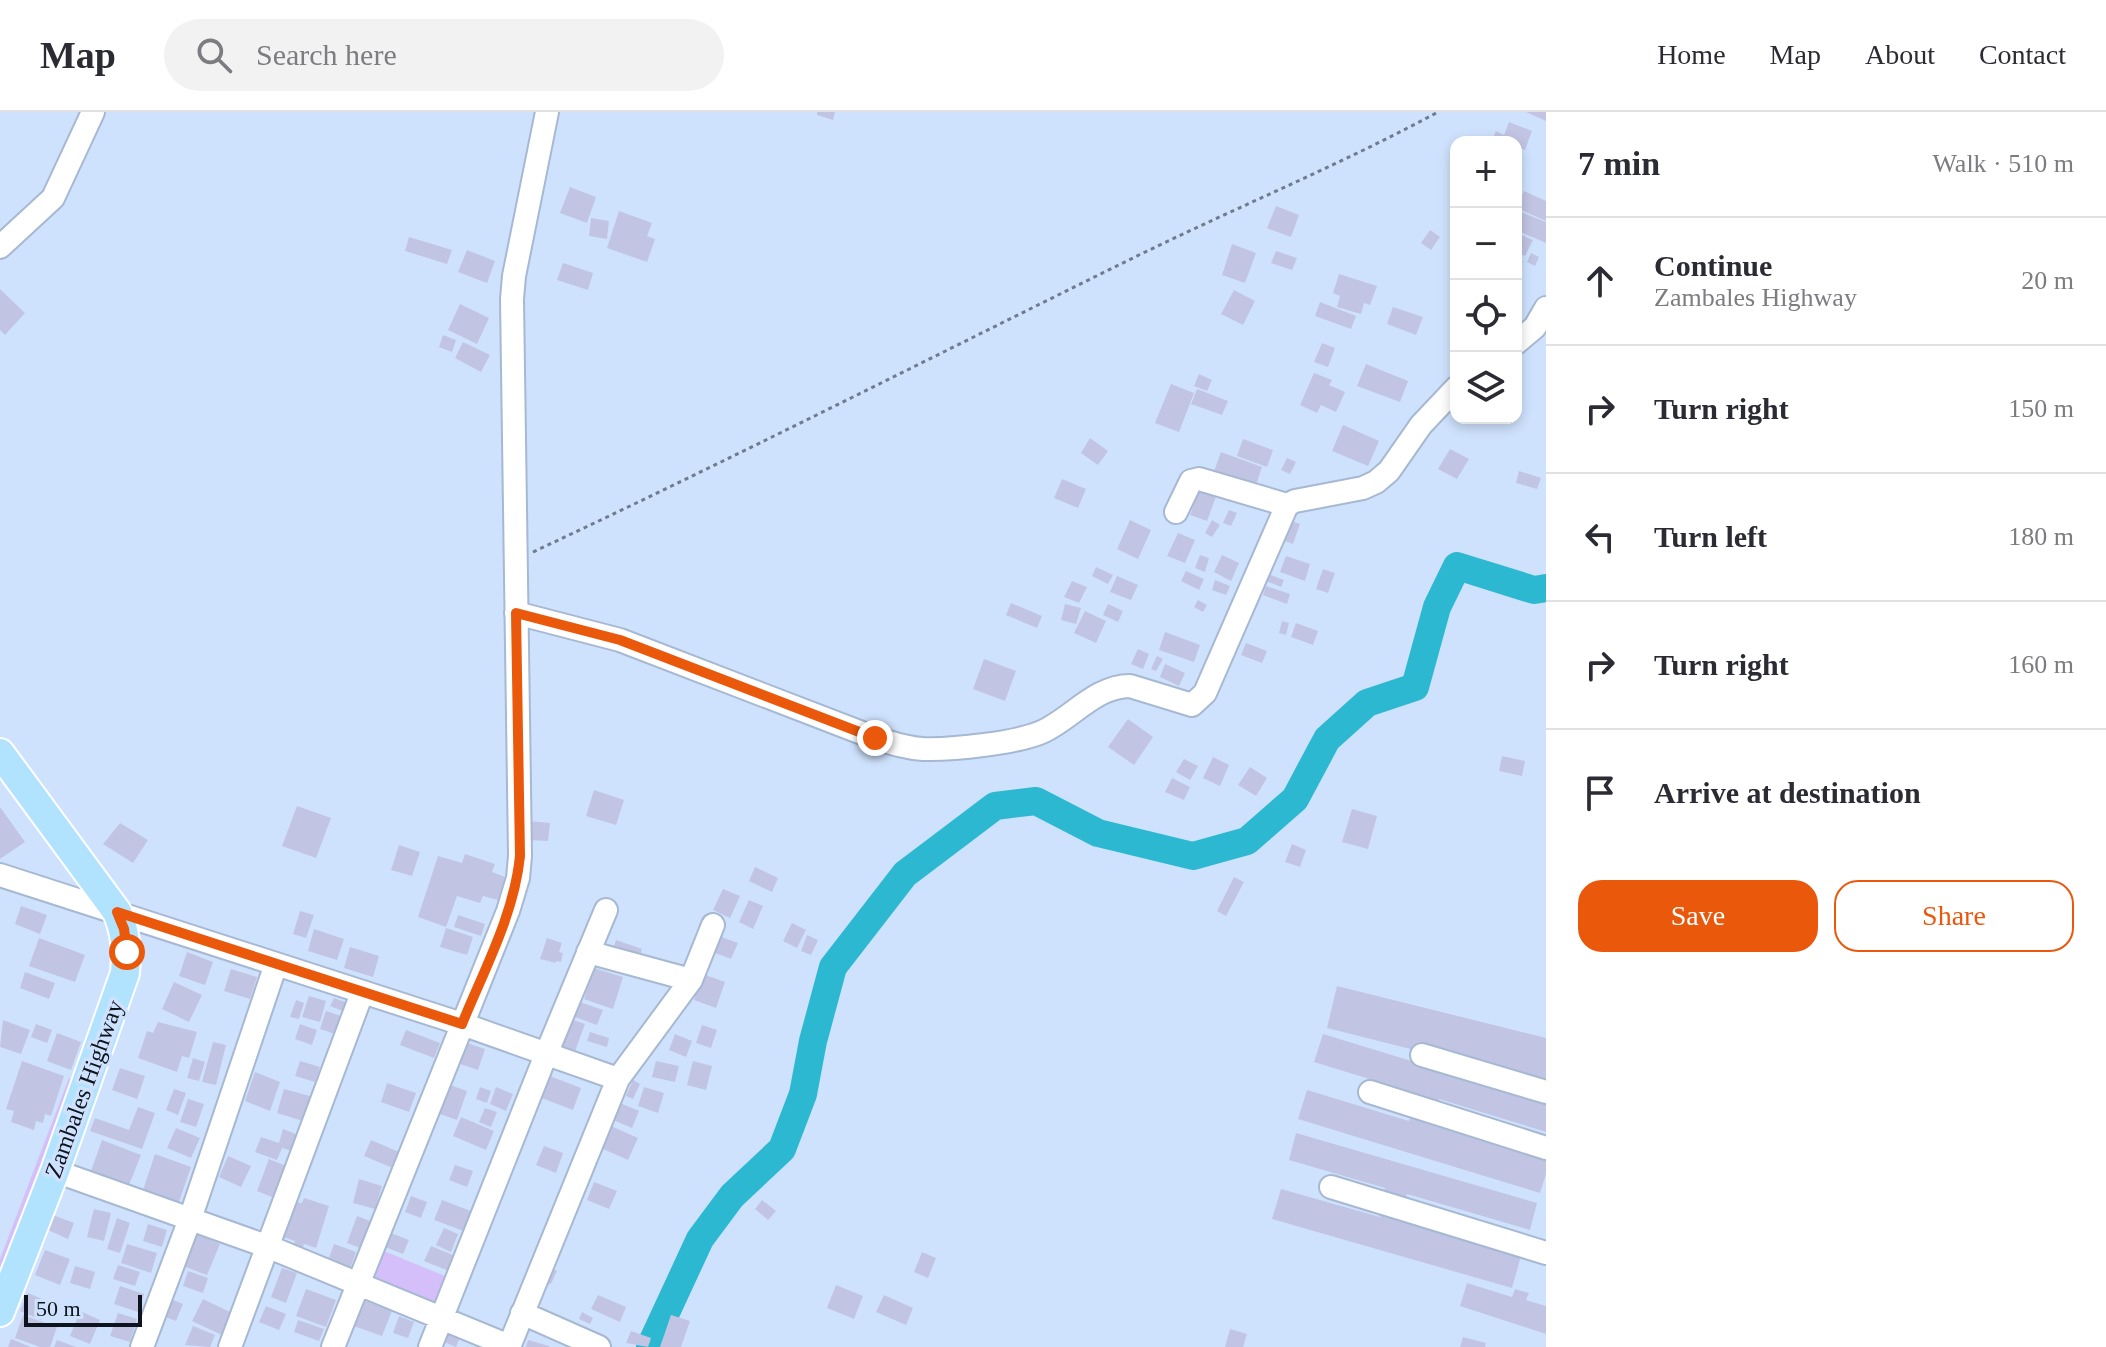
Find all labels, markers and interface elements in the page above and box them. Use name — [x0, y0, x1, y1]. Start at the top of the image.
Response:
search box — [164, 19, 724, 91]
icon: search — [192, 33, 236, 77]
text: Map — [40, 34, 116, 76]
text: Search here — [256, 38, 397, 71]
text: Home — [1657, 39, 1726, 70]
text: Map — [1770, 39, 1821, 70]
text: About — [1865, 39, 1935, 70]
text: Contact — [1979, 39, 2066, 70]
map controls — [1450, 136, 1522, 424]
button: + — [1450, 136, 1522, 208]
text: 7 min — [1578, 145, 1660, 182]
text: Walk · 510 m — [1932, 149, 2074, 178]
button: − — [1450, 208, 1522, 280]
text: Continue — [1654, 249, 1772, 282]
icon: ahead — [1578, 259, 1622, 303]
text: 20 m — [2021, 266, 2074, 295]
button: locate — [1450, 280, 1522, 352]
text: Zambales Highway — [1654, 283, 1857, 312]
button: layers — [1450, 352, 1522, 424]
icon: right — [1578, 387, 1622, 431]
text: Turn right — [1654, 392, 1789, 425]
text: 150 m — [2008, 394, 2074, 423]
icon: left — [1578, 515, 1622, 559]
text: Turn left — [1654, 520, 1767, 553]
text: 180 m — [2008, 522, 2074, 551]
icon: right — [1578, 643, 1622, 687]
text: Turn right — [1654, 648, 1789, 681]
text: 160 m — [2008, 650, 2074, 679]
route end — [857, 720, 893, 756]
icon: arrive — [1578, 771, 1622, 815]
text: Arrive at destination — [1654, 776, 1921, 809]
button: Save — [1578, 880, 1818, 952]
button: Share — [1834, 880, 2074, 952]
route start — [109, 934, 145, 970]
street label: Zambales Highway — [40, 997, 128, 1181]
scale bar — [24, 1291, 142, 1327]
text: 50 m — [36, 1296, 81, 1321]

